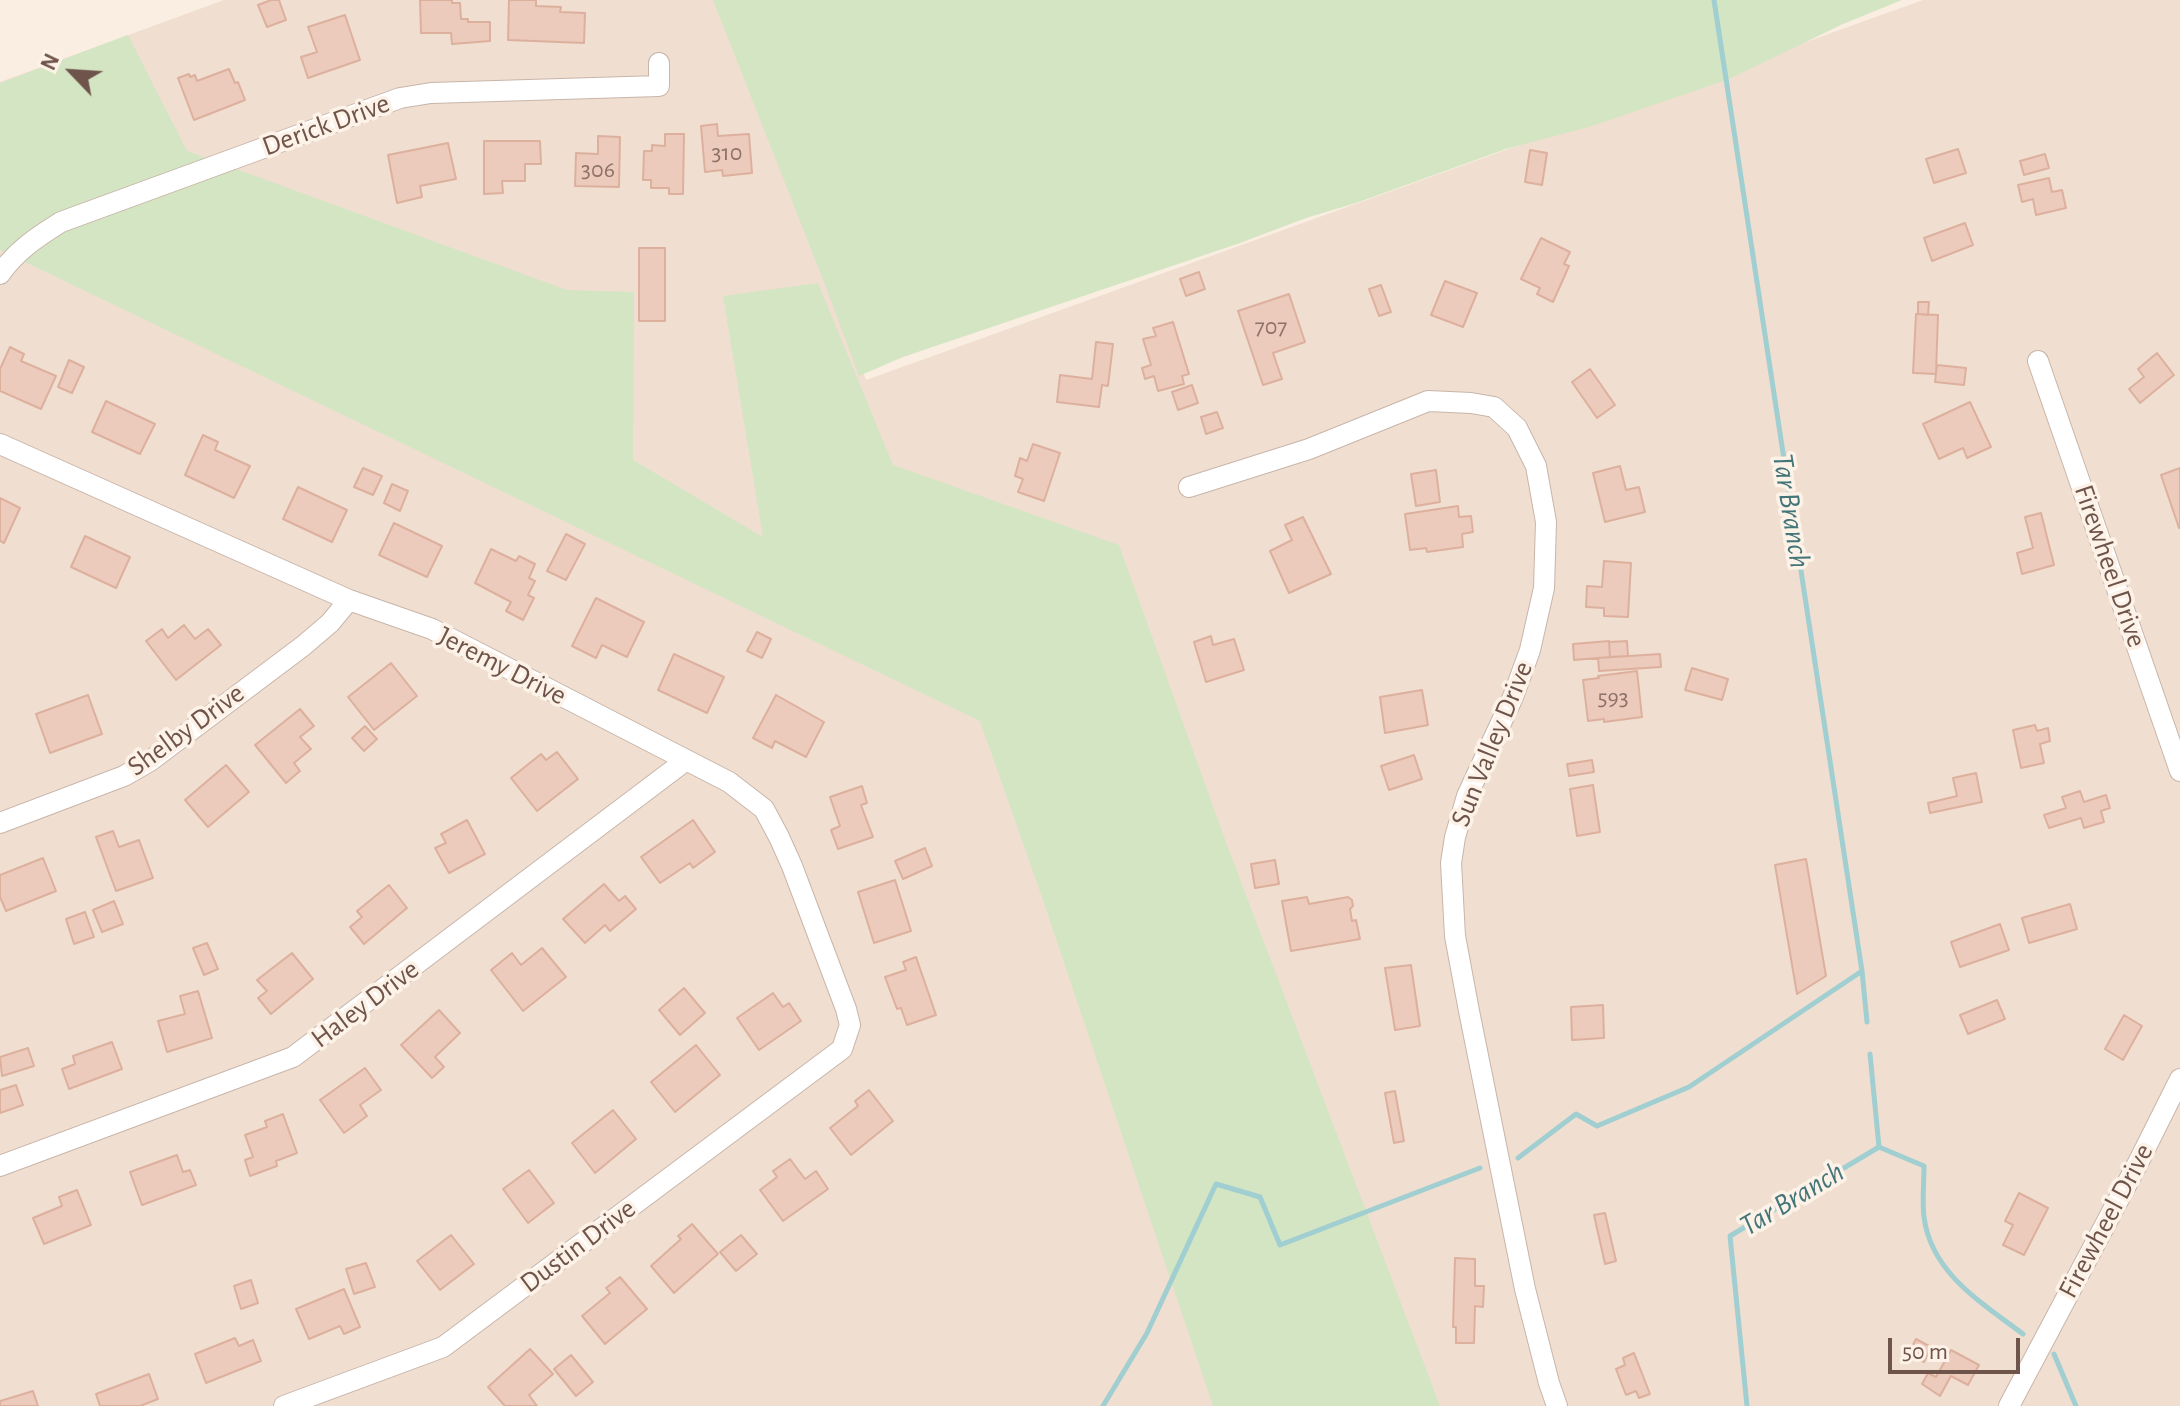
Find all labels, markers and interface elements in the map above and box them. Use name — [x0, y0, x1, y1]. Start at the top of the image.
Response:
north arrow — [32, 32, 112, 112]
text: N — [37, 50, 63, 73]
street label: Derick Drive — [258, 86, 394, 164]
house number: 310 — [712, 139, 742, 167]
house number: 306 — [581, 156, 615, 184]
house number: 707 — [1255, 313, 1287, 341]
water label: Tar Branch — [1764, 451, 1818, 571]
street label: Firewheel Drive — [2066, 480, 2154, 652]
street label: Jeremy Drive — [432, 619, 572, 713]
street label: Sun Valley Drive — [1444, 657, 1540, 831]
street label: Shelby Drive — [121, 676, 251, 784]
house number: 593 — [1597, 684, 1629, 712]
street label: Haley Drive — [305, 953, 425, 1055]
street label: Firewheel Drive — [2051, 1138, 2161, 1304]
water label: Tar Branch — [1733, 1154, 1851, 1244]
street label: Dustin Drive — [514, 1192, 642, 1300]
scale bar — [1892, 1322, 2024, 1372]
text: 50 m — [1902, 1340, 1948, 1364]

